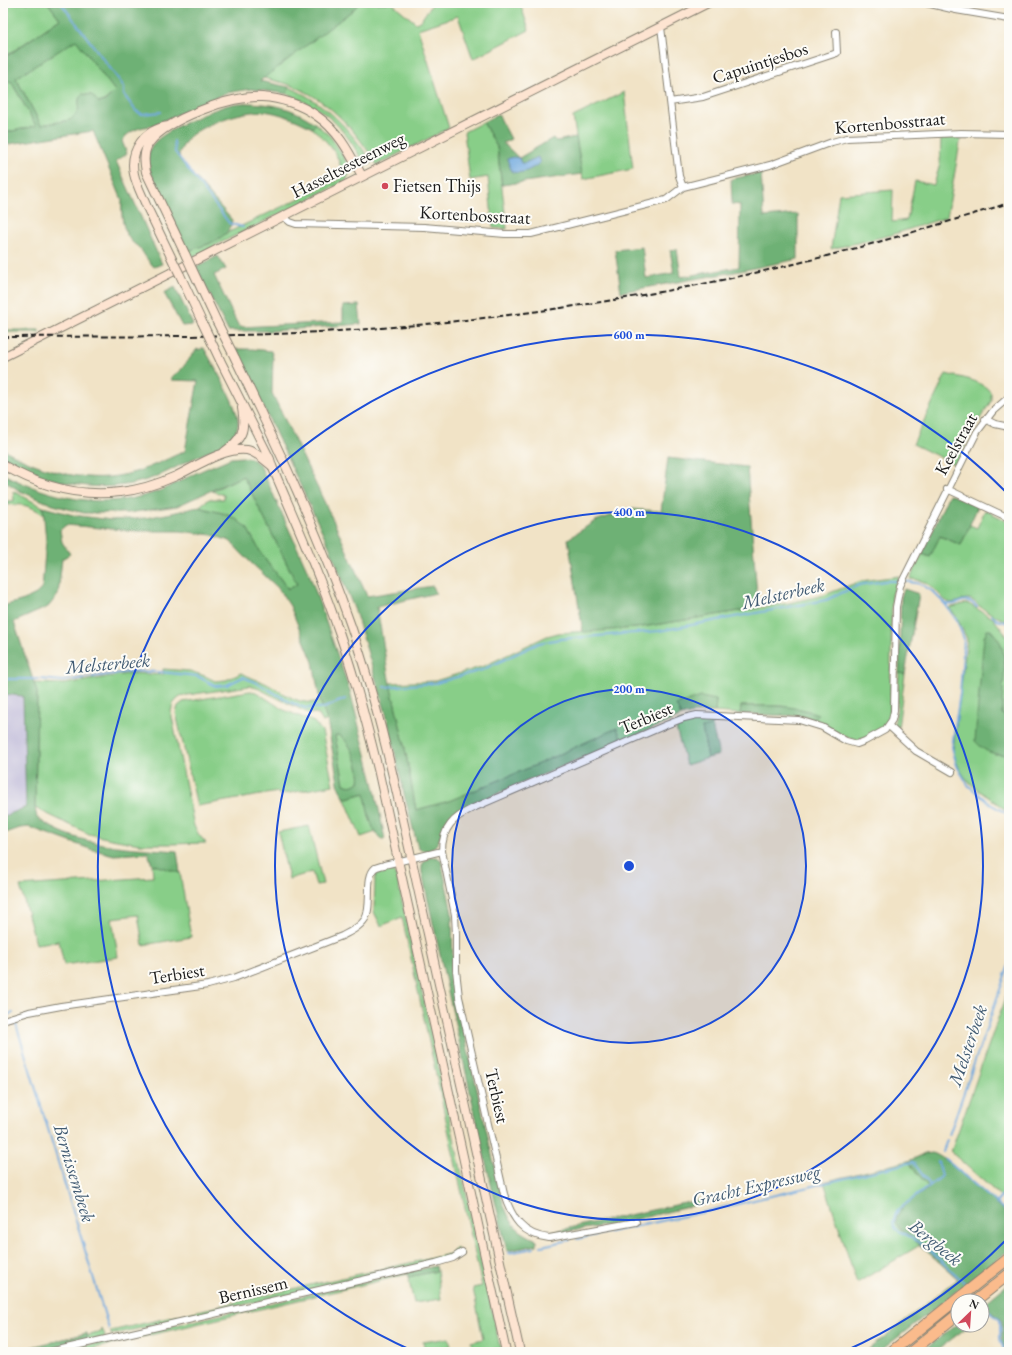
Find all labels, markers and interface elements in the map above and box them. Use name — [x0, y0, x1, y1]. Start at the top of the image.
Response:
street label: Capuintjesbos — [709, 36, 811, 89]
street label: Kortenbosstraat — [834, 106, 947, 139]
street label: Hasseltsesteenweg — [287, 126, 409, 203]
place label: Fietsen Thijs — [393, 174, 481, 197]
marker: Fietsen Thijs — [380, 181, 390, 191]
street label: Kortenbosstraat — [419, 200, 531, 229]
text: 600 m — [613, 327, 645, 343]
street label: Keelstraat — [929, 408, 982, 479]
text: 400 m — [613, 504, 645, 520]
water label: Melsterbeek — [738, 572, 827, 615]
water label: Melsterbeek — [64, 647, 152, 680]
text: 200 m — [613, 681, 645, 697]
street label: Terbiest — [616, 696, 676, 739]
centre of rings — [622, 859, 636, 873]
street label: Terbiest — [148, 958, 206, 989]
water label: Melsterbeek — [942, 1001, 993, 1090]
street label: Terbiest — [480, 1066, 515, 1126]
water label: Bernissembeek — [47, 1120, 101, 1226]
water label: Gracht Expressweg — [689, 1158, 824, 1212]
water label: Bergbeek — [903, 1213, 968, 1272]
street label: Bernissem — [216, 1270, 290, 1309]
north arrow — [950, 1293, 990, 1333]
text: N — [967, 1296, 981, 1312]

